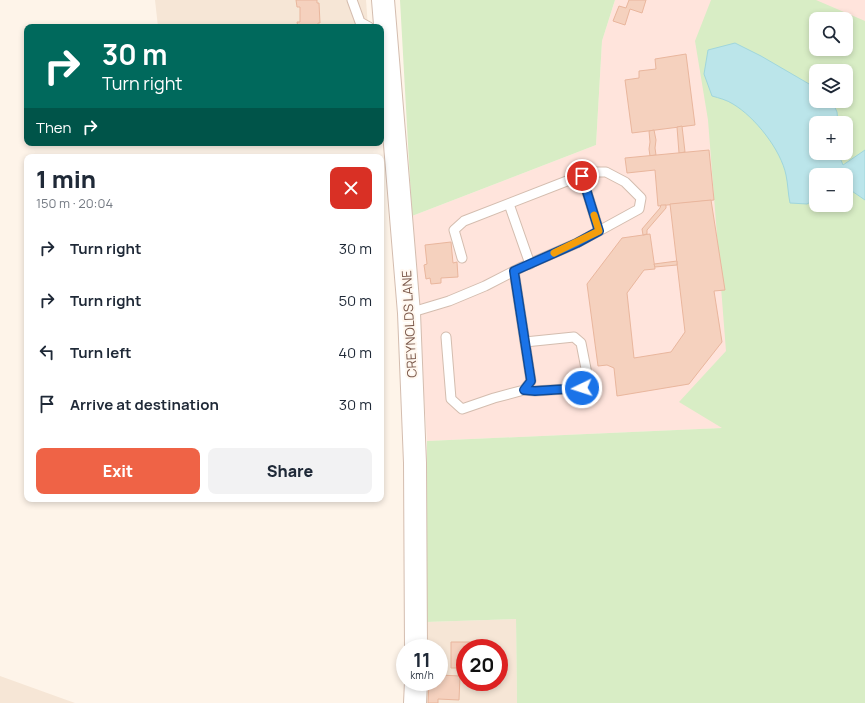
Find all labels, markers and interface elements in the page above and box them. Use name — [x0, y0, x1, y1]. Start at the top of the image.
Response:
map controls — [809, 12, 853, 212]
button: search — [809, 12, 853, 56]
text: 30 m — [102, 35, 167, 73]
icon: right — [36, 40, 88, 92]
button: layers — [809, 64, 853, 108]
text: Turn right — [102, 71, 183, 95]
icon: right — [79, 116, 101, 138]
button: + — [809, 116, 853, 160]
text: Then — [36, 117, 71, 138]
pin — [565, 159, 599, 193]
text: 1 min — [36, 162, 96, 195]
icon: arrive — [571, 165, 593, 187]
button: close — [330, 167, 372, 209]
button: − — [809, 168, 853, 212]
text: 150 m · 20:04 — [36, 194, 113, 212]
icon: right — [36, 237, 58, 259]
text: Turn right — [70, 238, 141, 259]
text: 30 m — [339, 238, 372, 259]
street label: CREYNOLDS LANE — [397, 270, 421, 378]
icon: right — [36, 289, 58, 311]
text: Turn right — [70, 290, 141, 311]
text: 50 m — [338, 290, 372, 311]
icon: left — [36, 341, 58, 363]
text: Turn left — [70, 342, 132, 363]
text: 40 m — [338, 342, 372, 363]
position arrow — [561, 367, 603, 409]
icon: arrive — [36, 393, 58, 415]
text: Arrive at destination — [70, 394, 219, 415]
text: 30 m — [339, 394, 372, 415]
button: Exit — [36, 448, 200, 494]
button: Share — [208, 448, 372, 494]
speed limit sign: 20 — [456, 639, 508, 691]
text: 11 — [413, 646, 431, 673]
text: km/h — [410, 668, 434, 682]

